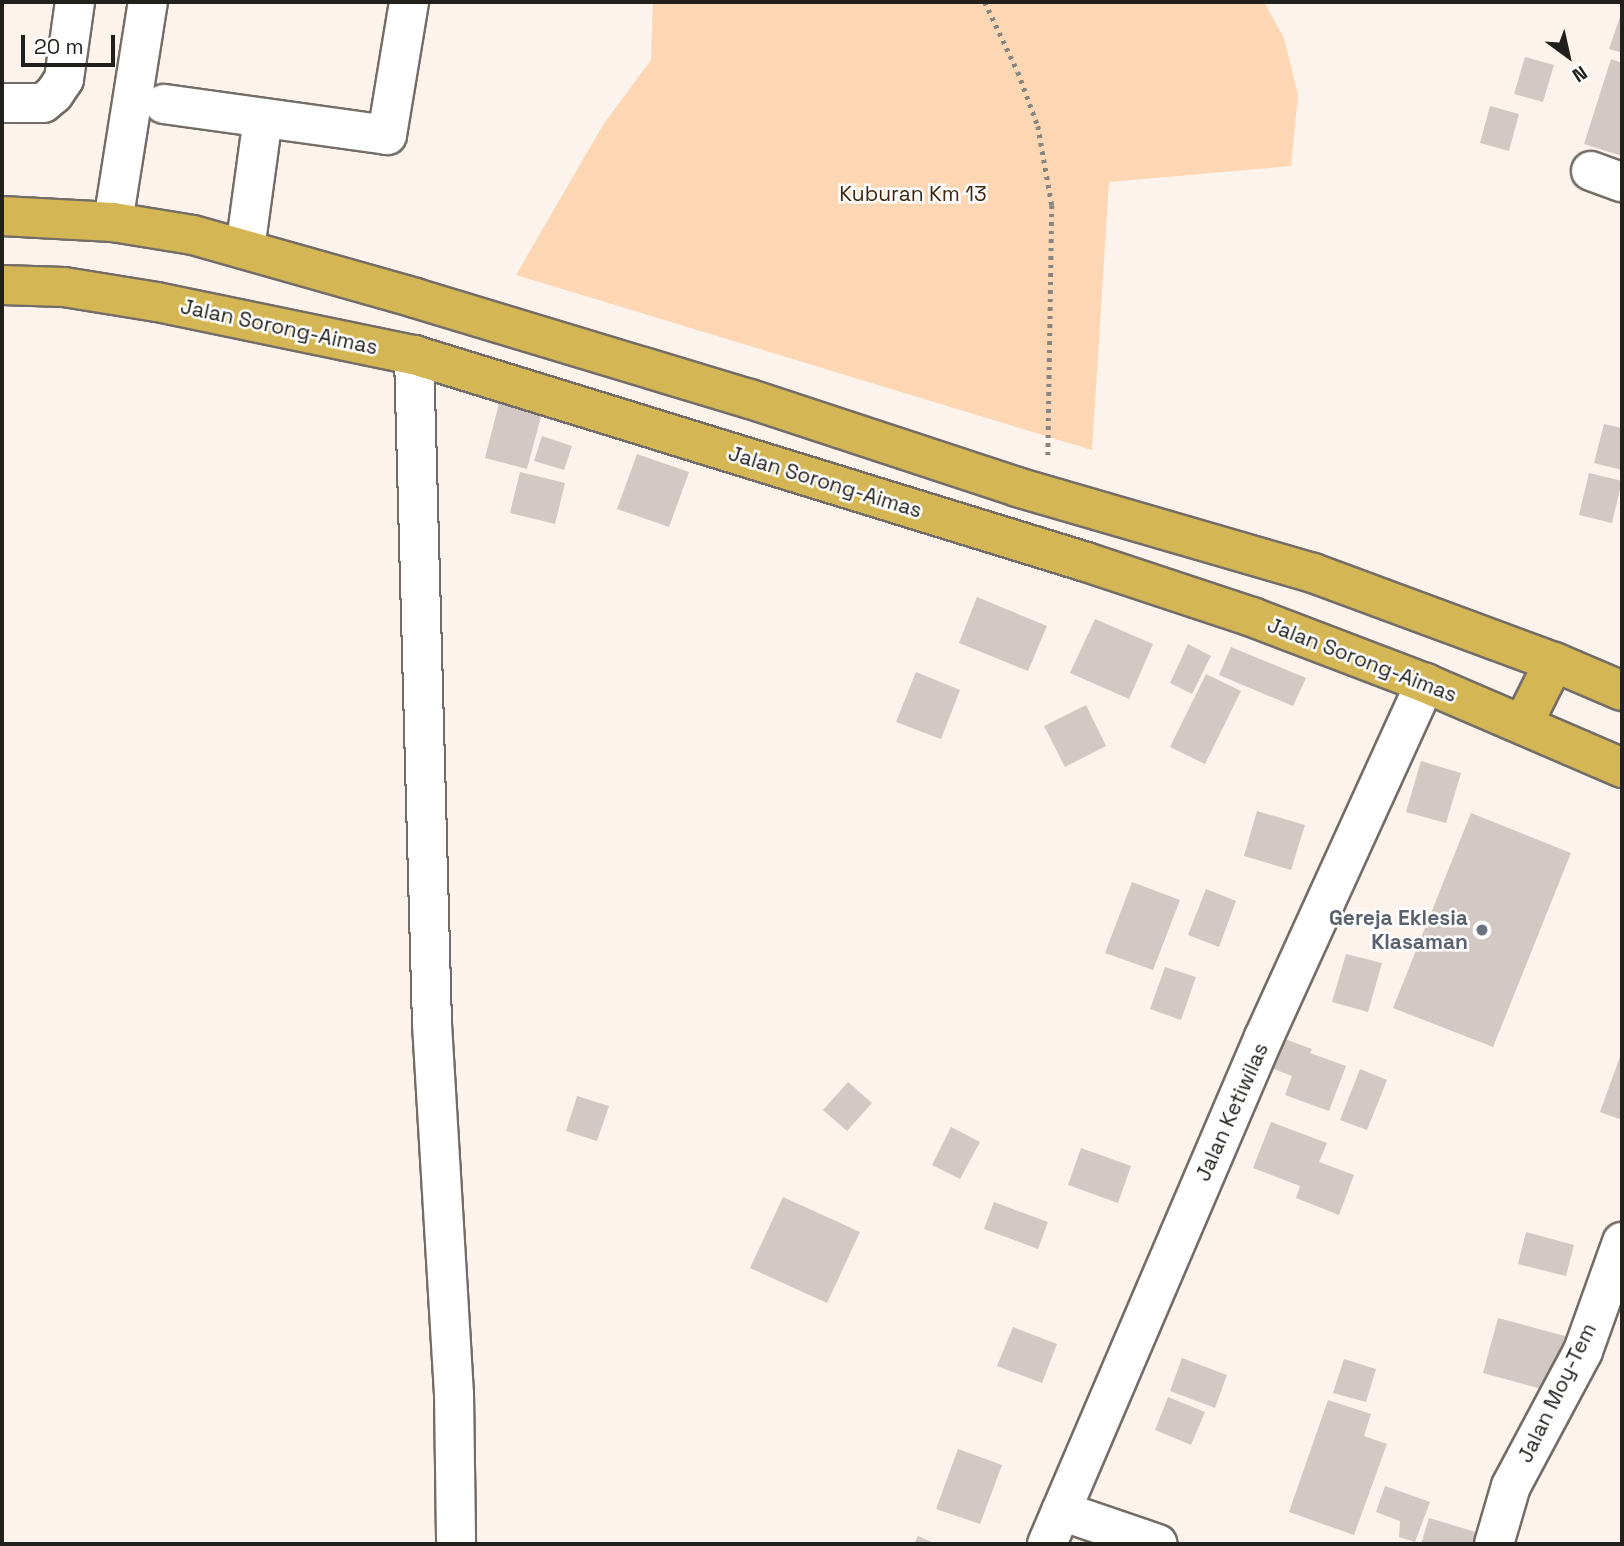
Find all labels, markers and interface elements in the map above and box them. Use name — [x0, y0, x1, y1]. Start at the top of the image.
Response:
scale bar — [24, 21, 119, 65]
north arrow — [1533, 21, 1603, 91]
text: 20 m — [34, 33, 84, 60]
text: N — [1568, 60, 1592, 88]
park label: Kuburan Km 13 — [839, 181, 987, 207]
street label: Jalan Sorong-Aimas — [178, 294, 380, 360]
street label: Jalan Sorong-Aimas — [725, 441, 925, 523]
street label: Jalan Sorong-Aimas — [1264, 612, 1460, 708]
place label: Gereja Eklesia Klasaman — [1329, 905, 1468, 955]
marker: Gereja Eklesia Klasaman — [1474, 922, 1490, 938]
street label: Jalan Ketiwilas — [1190, 1039, 1274, 1185]
street label: Jalan Moy-Tem — [1512, 1319, 1602, 1467]

